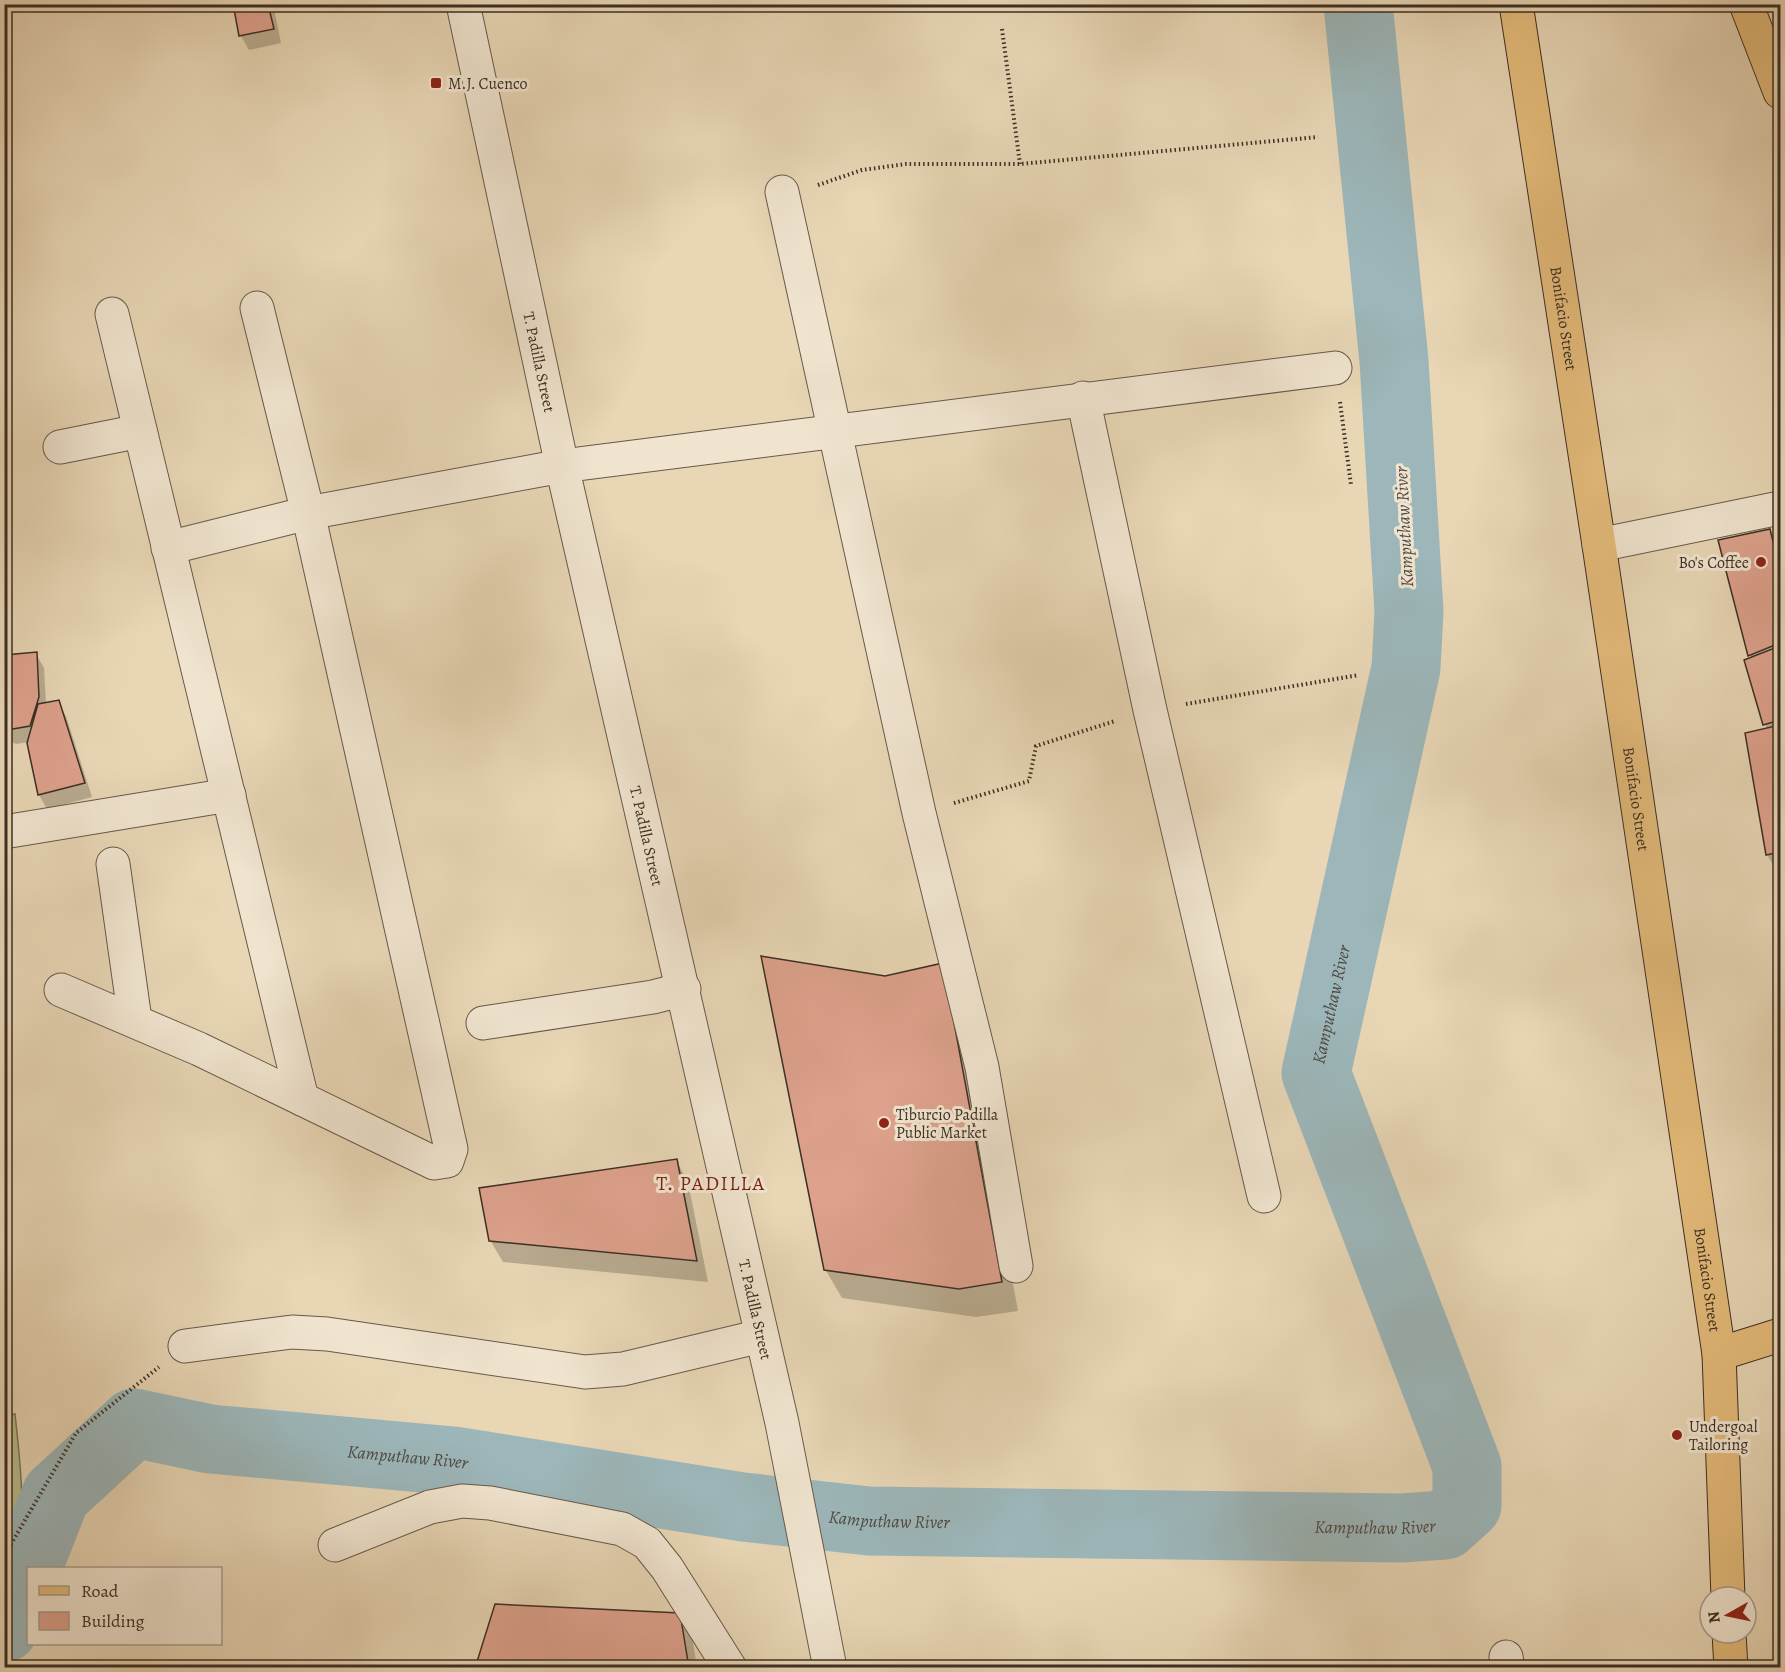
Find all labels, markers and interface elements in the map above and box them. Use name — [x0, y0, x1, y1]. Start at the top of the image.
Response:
place label: M.J. Cuenco — [448, 73, 528, 95]
marker: M.J. Cuenco — [429, 76, 443, 90]
street label: Bonifacio Street — [1544, 265, 1582, 372]
street label: T. Padilla Street — [517, 310, 560, 414]
water label: Kamputhaw River — [1389, 465, 1419, 588]
place label: Bo's Coffee — [1678, 552, 1749, 574]
marker: Bo's Coffee — [1754, 555, 1768, 569]
street label: Bonifacio Street — [1617, 745, 1654, 853]
street label: T. Padilla Street — [624, 784, 668, 888]
water label: Kamputhaw River — [1306, 942, 1356, 1066]
place label: Tiburcio Padilla Public Market — [896, 1104, 999, 1144]
marker: Tiburcio Padilla Public Market — [877, 1116, 891, 1130]
district label: T. PADILLA — [656, 1170, 766, 1197]
street label: Bonifacio Street — [1688, 1226, 1726, 1333]
street label: T. Padilla Street — [733, 1258, 777, 1362]
place label: Undergoal Tailoring — [1689, 1416, 1758, 1456]
marker: Undergoal Tailoring — [1670, 1428, 1684, 1442]
water label: Kamputhaw River — [346, 1439, 470, 1475]
water label: Kamputhaw River — [827, 1505, 950, 1534]
water label: Kamputhaw River — [1314, 1514, 1437, 1540]
legend — [27, 1567, 222, 1645]
text: Road — [81, 1579, 119, 1603]
north arrow — [1698, 1585, 1758, 1645]
text: Building — [81, 1609, 145, 1633]
text: N — [1702, 1609, 1726, 1625]

